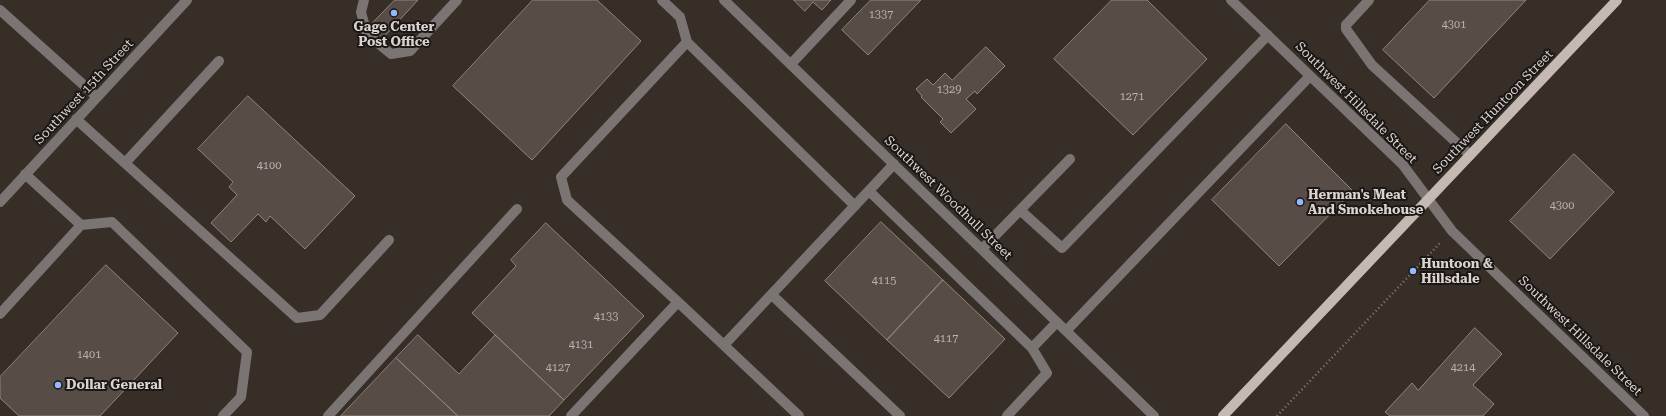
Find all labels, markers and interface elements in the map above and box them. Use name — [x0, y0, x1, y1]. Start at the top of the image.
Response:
marker: Gage Center Post Office — [389, 8, 399, 18]
house number: 1337 — [869, 8, 893, 22]
house number: 4301 — [1442, 18, 1466, 32]
place label: Gage Center Post Office — [354, 19, 434, 50]
street label: Southwest 15th Street — [31, 36, 137, 148]
street label: Southwest Hillsdale Street — [1292, 39, 1420, 167]
street label: Southwest Huntoon Street — [1430, 47, 1556, 177]
house number: 1329 — [937, 83, 961, 97]
house number: 1271 — [1120, 90, 1144, 104]
street label: Southwest Woodhull Street — [881, 133, 1015, 263]
house number: 4100 — [257, 159, 281, 173]
place label: Herman's Meat And Smokehouse — [1308, 187, 1423, 218]
marker: Herman's Meat And Smokehouse — [1295, 197, 1305, 207]
house number: 4300 — [1550, 199, 1574, 213]
place label: Huntoon & Hillsdale — [1421, 256, 1493, 287]
marker: Huntoon & Hillsdale — [1408, 266, 1418, 276]
street label: Southwest Hillsdale Street — [1515, 273, 1645, 399]
house number: 4115 — [872, 274, 896, 288]
house number: 4133 — [594, 310, 618, 324]
house number: 4117 — [934, 332, 958, 346]
house number: 4131 — [569, 338, 593, 352]
house number: 1401 — [77, 348, 101, 362]
house number: 4127 — [546, 361, 570, 375]
house number: 4214 — [1451, 361, 1475, 375]
place label: Dollar General — [66, 377, 162, 393]
marker: Dollar General — [53, 380, 63, 390]

